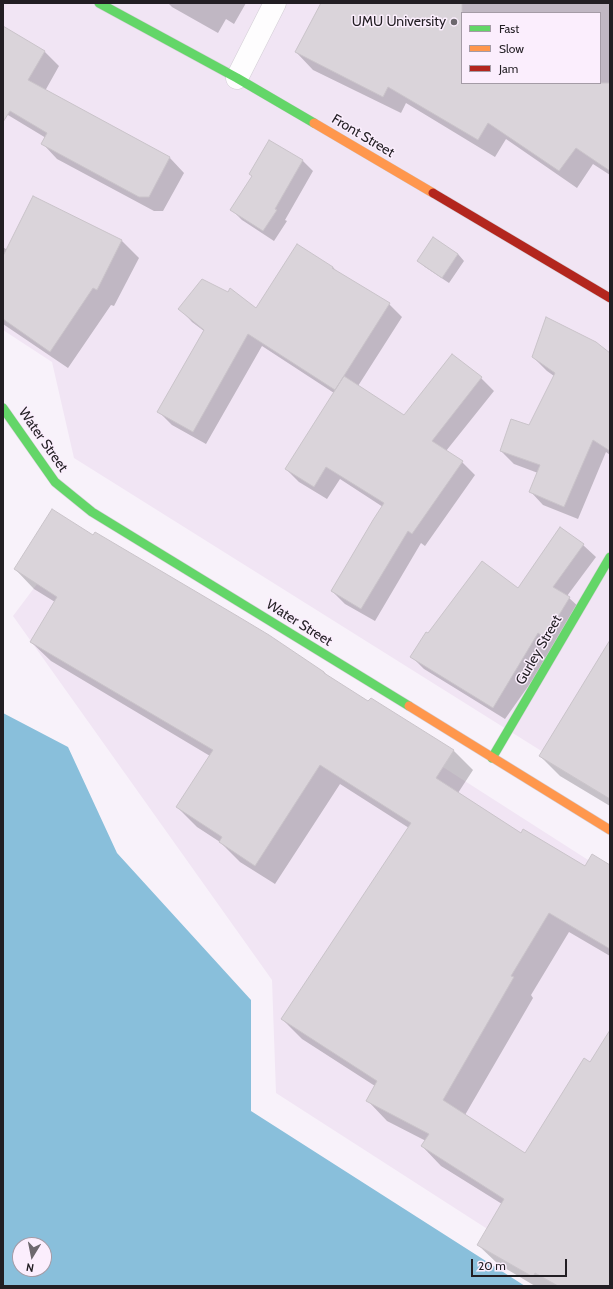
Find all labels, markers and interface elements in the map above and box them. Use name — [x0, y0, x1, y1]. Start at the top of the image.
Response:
legend — [461, 12, 601, 84]
place label: UMU University — [352, 14, 446, 30]
marker: UMU University — [449, 17, 459, 27]
text: Fast — [499, 21, 519, 36]
text: Slow — [499, 41, 524, 56]
text: Jam — [499, 61, 518, 76]
street label: Front Street — [329, 111, 397, 161]
street label: Water Street — [15, 405, 71, 475]
street label: Water Street — [263, 596, 335, 650]
street label: Gurley Street — [512, 612, 566, 688]
north arrow — [12, 1237, 52, 1277]
scale bar — [473, 1251, 569, 1277]
text: 20 m — [478, 1258, 506, 1273]
text: N — [25, 1260, 35, 1275]

